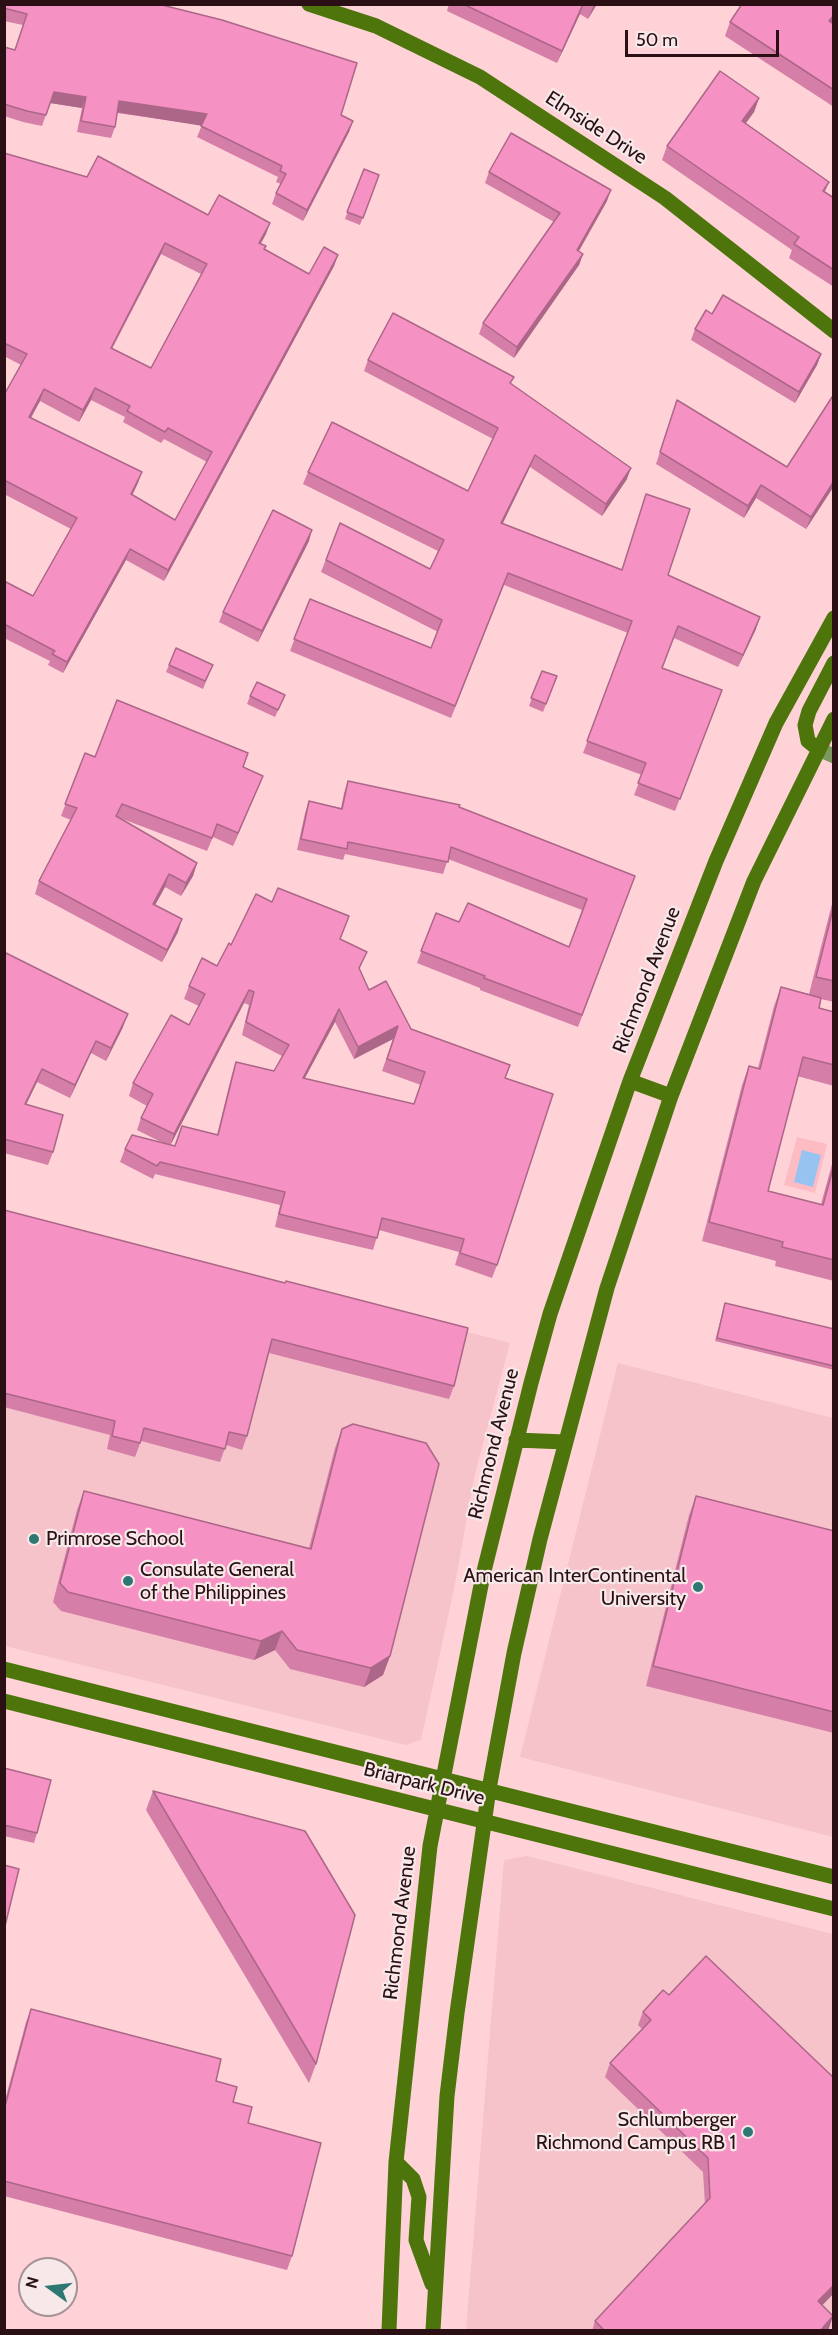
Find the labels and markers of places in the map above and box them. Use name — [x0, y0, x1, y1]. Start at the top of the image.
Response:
place label: Primrose School — [46, 1527, 184, 1551]
marker: Primrose School — [27, 1532, 41, 1546]
place label: Consulate General of the Philippines — [140, 1558, 294, 1605]
place label: American InterContinental University — [463, 1564, 686, 1611]
marker: Consulate General of the Philippines — [121, 1574, 135, 1588]
marker: American InterContinental University — [691, 1580, 705, 1594]
place label: Schlumberger Richmond Campus RB 1 — [536, 2108, 736, 2155]
marker: Schlumberger Richmond Campus RB 1 — [741, 2125, 755, 2139]

